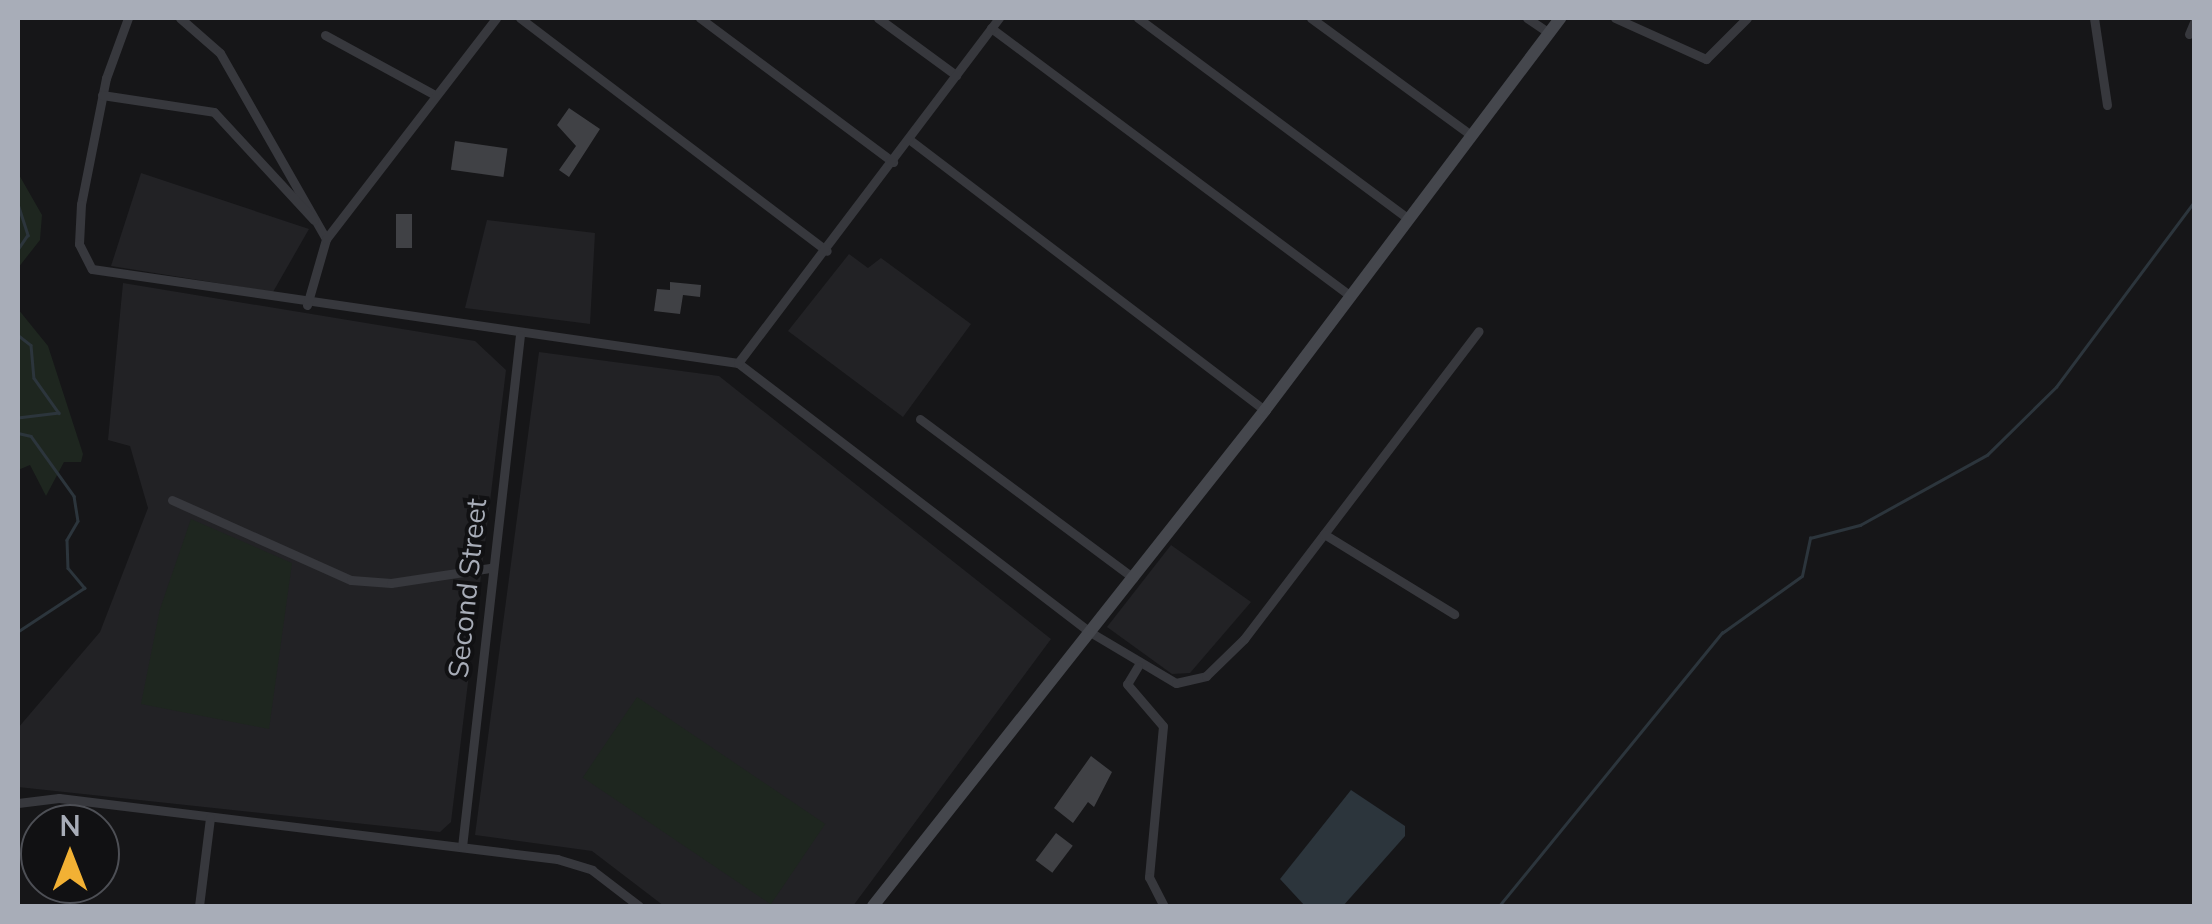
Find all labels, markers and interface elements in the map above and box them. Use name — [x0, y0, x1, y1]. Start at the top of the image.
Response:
street label: Second Street — [441, 497, 493, 679]
north arrow — [20, 804, 120, 904]
text: N — [59, 808, 81, 843]

